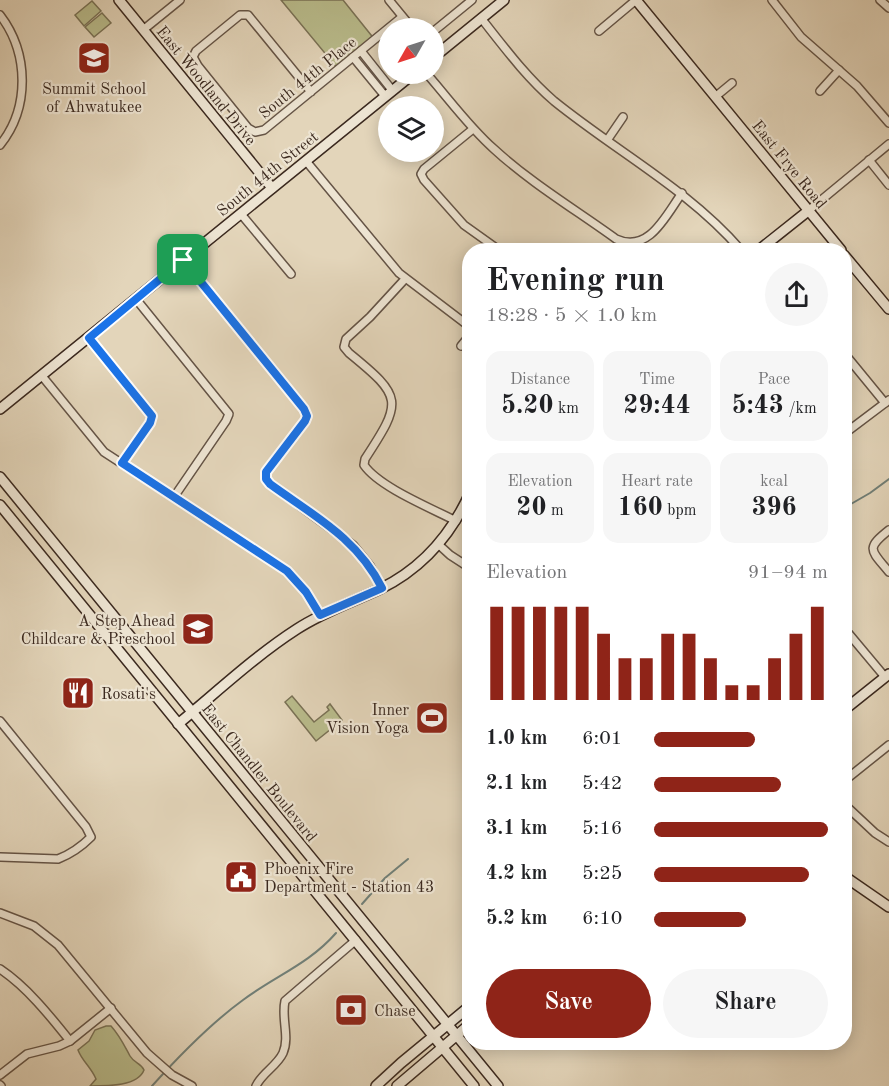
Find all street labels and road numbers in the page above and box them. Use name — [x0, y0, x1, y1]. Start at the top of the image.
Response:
street label: East Woodland Drive — [153, 24, 258, 149]
street label: South 44th Place — [257, 35, 360, 123]
street label: East Frye Road — [748, 118, 829, 212]
street label: South 44th Street — [215, 129, 322, 220]
street label: East Chandler Boulevard — [198, 701, 319, 846]

